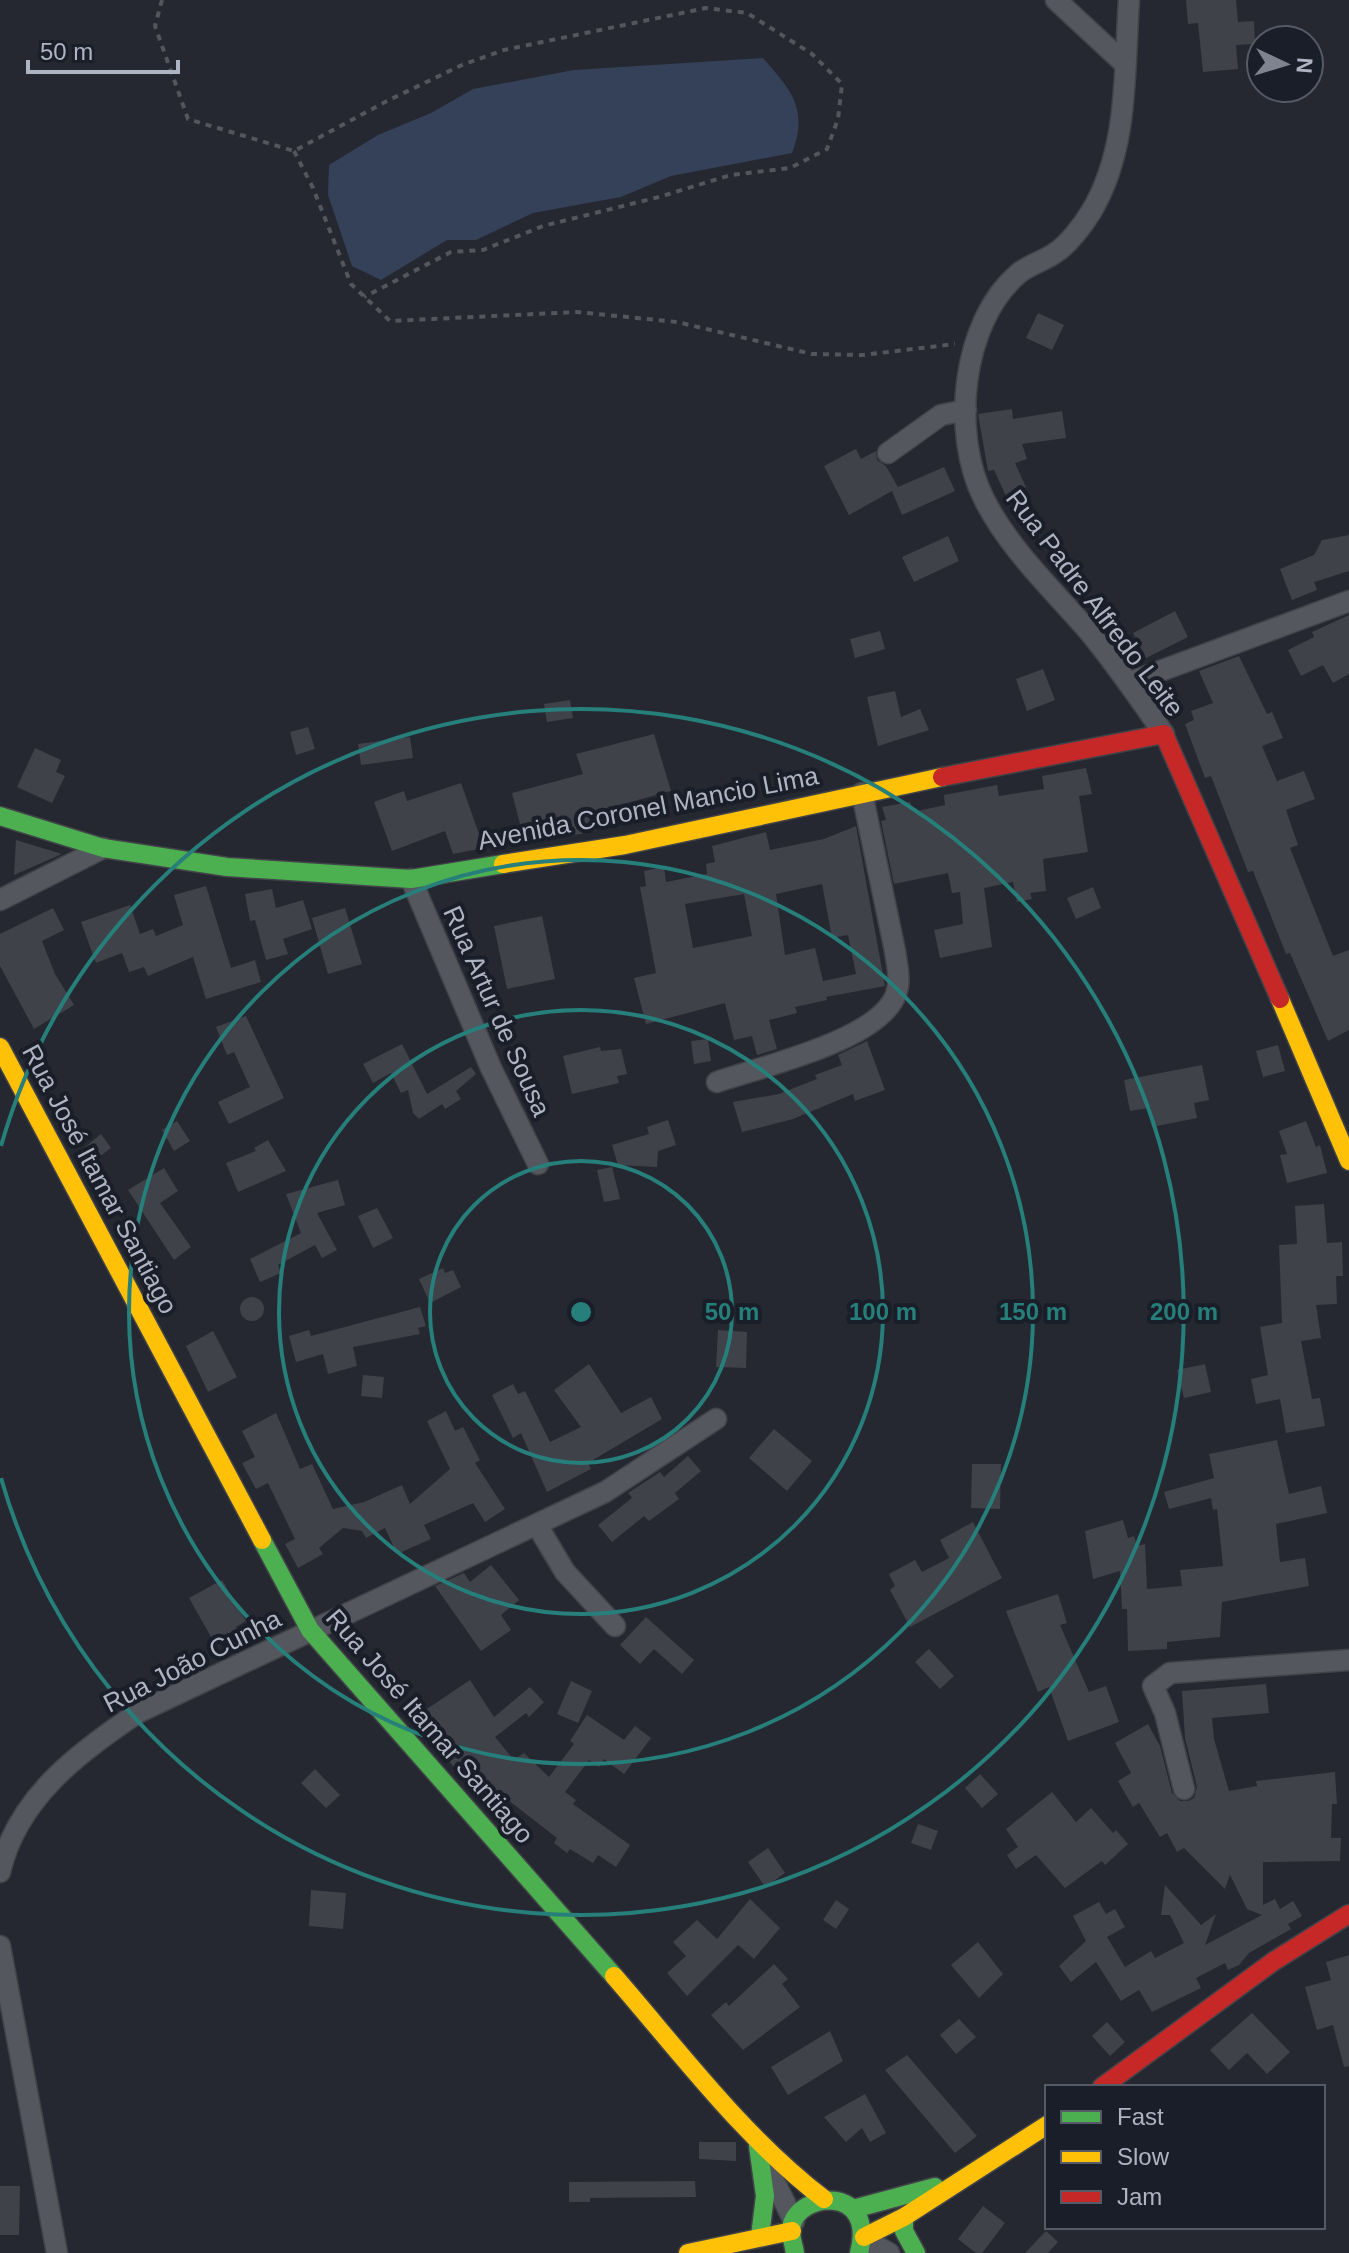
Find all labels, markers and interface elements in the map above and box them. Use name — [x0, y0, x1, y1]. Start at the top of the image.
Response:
scale bar — [28, 24, 178, 74]
north arrow — [1245, 24, 1325, 104]
text: 50 m — [40, 38, 93, 65]
text: N — [1291, 57, 1317, 74]
street label: Rua Padre Alfredo Leite — [1000, 484, 1190, 722]
street label: Avenida Coronel Mancio Lima — [475, 760, 821, 856]
street label: Rua Artur de Sousa — [437, 901, 557, 1121]
street label: Rua José Itamar Santiago — [16, 1039, 184, 1319]
centre of rings — [567, 1298, 595, 1326]
text: 50 m — [705, 1298, 759, 1325]
text: 100 m — [849, 1298, 917, 1325]
text: 150 m — [999, 1298, 1067, 1325]
text: 200 m — [1150, 1298, 1218, 1325]
street label: Rua João Cunha — [98, 1603, 286, 1719]
street label: Rua José Itamar Santiago — [320, 1603, 540, 1849]
legend — [1045, 2085, 1325, 2229]
text: Fast — [1117, 2103, 1164, 2130]
text: Slow — [1117, 2143, 1170, 2170]
text: Jam — [1117, 2183, 1162, 2210]

